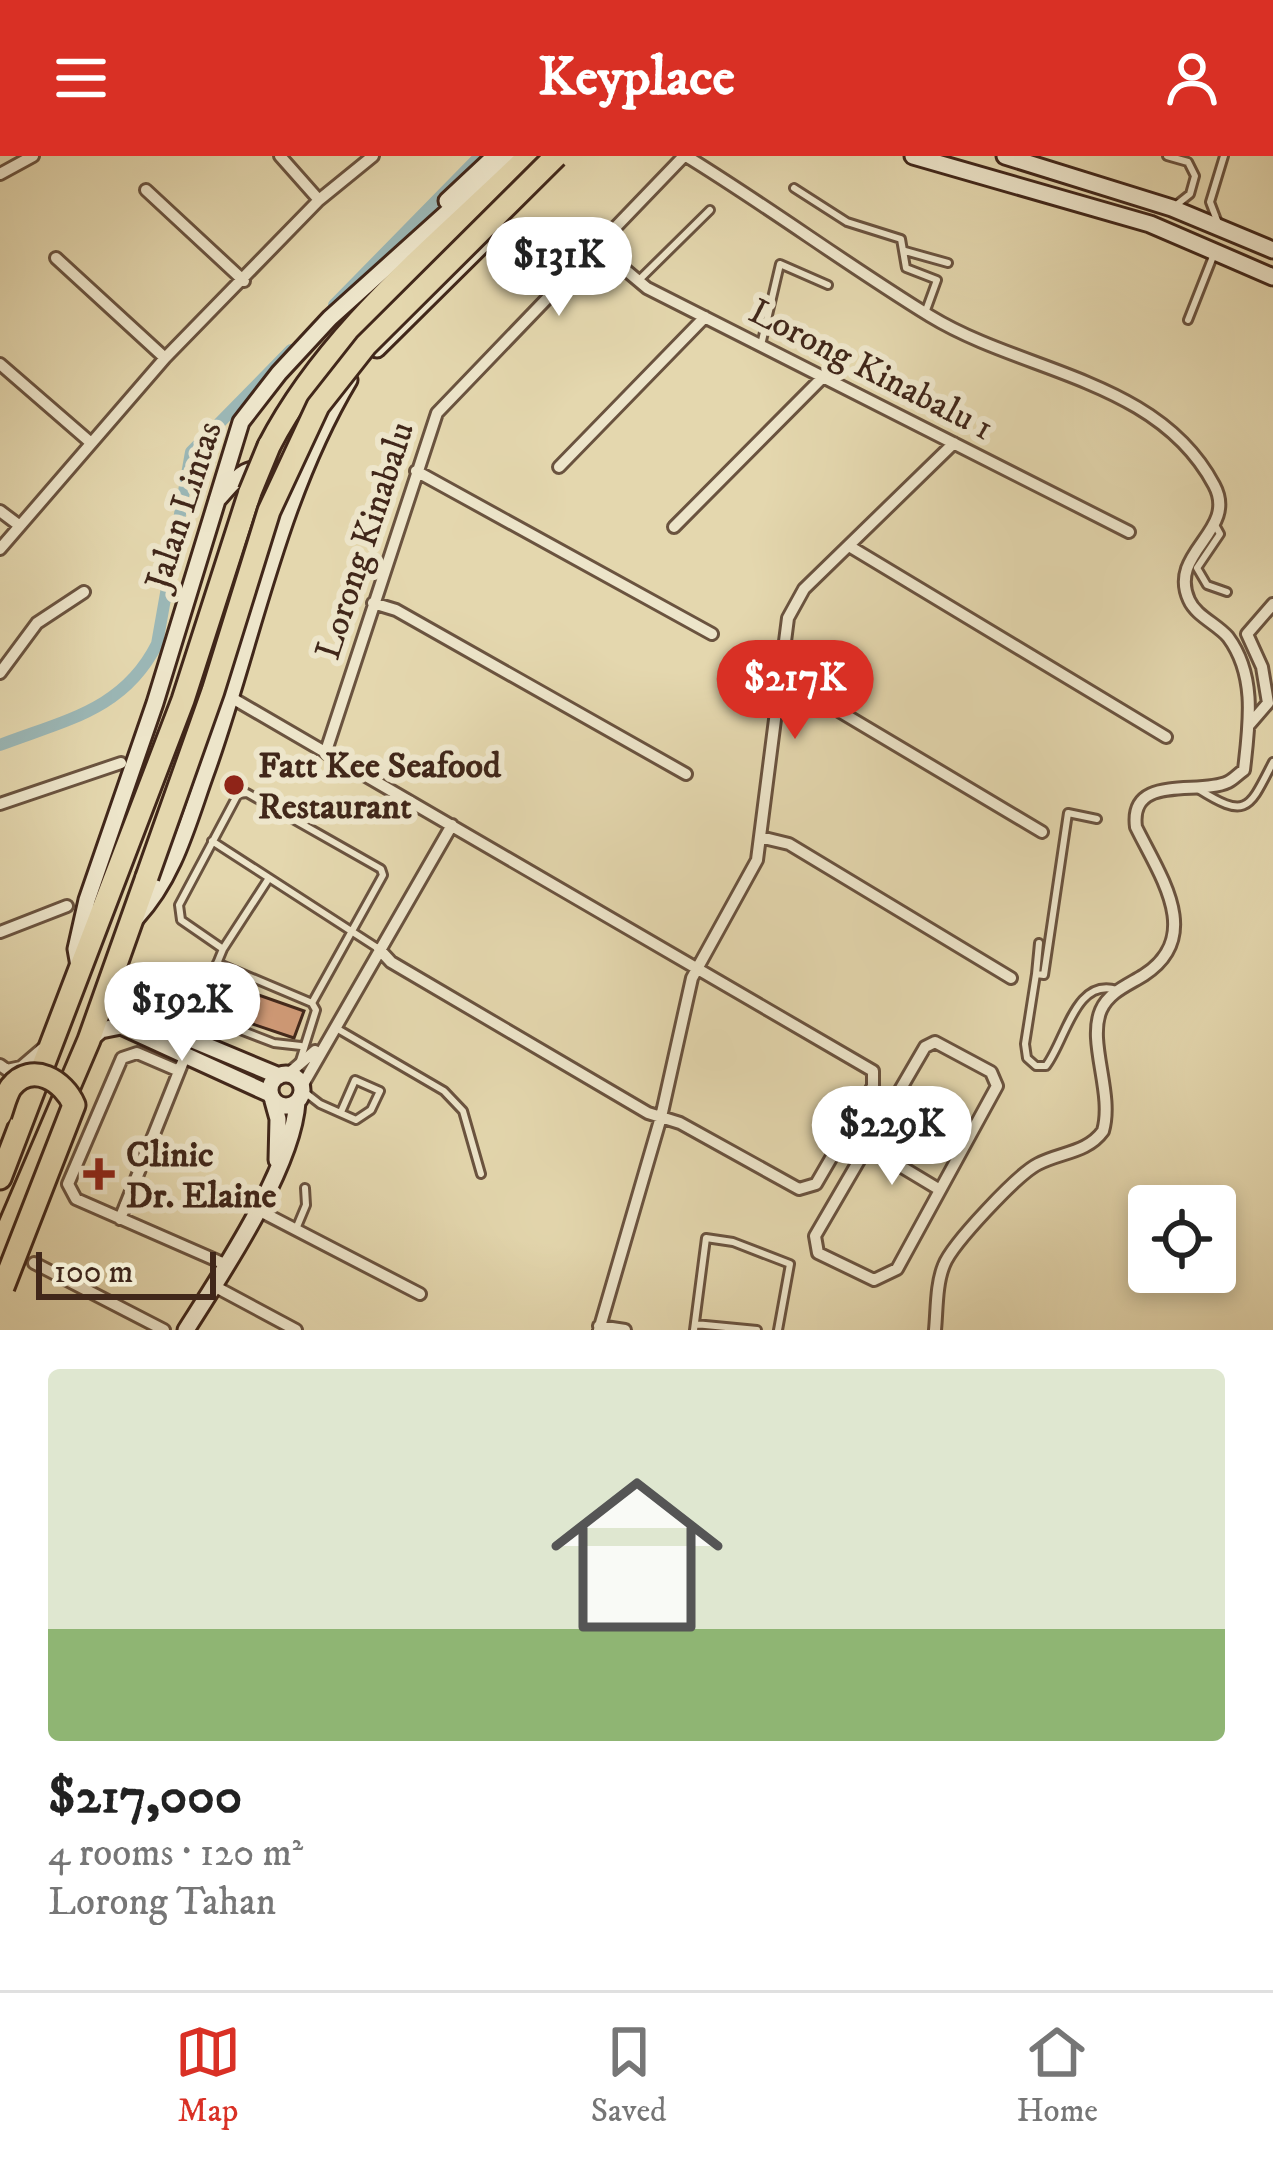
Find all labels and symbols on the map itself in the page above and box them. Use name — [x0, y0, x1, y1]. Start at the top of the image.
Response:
pin: $131K — [475, 217, 643, 319]
street label: Lorong Kinabalu 1 — [741, 289, 1001, 451]
street label: Jalan Lintas — [135, 416, 233, 598]
street label: Lorong Kinabalu — [306, 416, 425, 665]
pin: $217K — [711, 640, 879, 742]
place label: Fatt Kee Seafood Restaurant — [258, 744, 502, 830]
marker: Fatt Kee Seafood Restaurant — [221, 772, 247, 798]
pin: $192K — [98, 962, 266, 1064]
pin: $229K — [808, 1086, 976, 1188]
place label: Clinic Dr. Elaine — [126, 1133, 276, 1219]
marker: Clinic Dr. Elaine — [83, 1158, 115, 1190]
scale bar — [36, 1246, 216, 1299]

